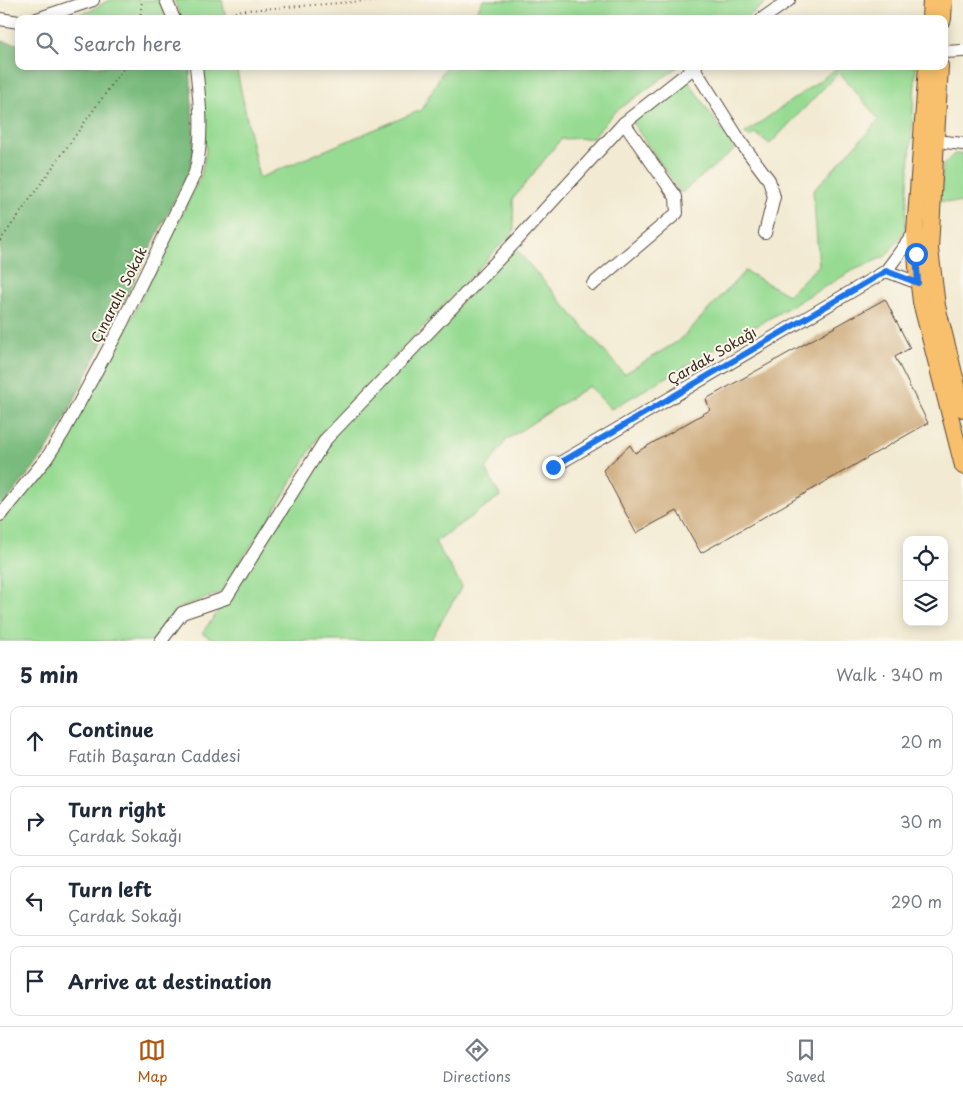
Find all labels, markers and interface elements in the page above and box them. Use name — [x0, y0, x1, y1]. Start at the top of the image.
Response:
search box — [15, 15, 948, 70]
icon: search — [33, 29, 61, 57]
text: Search here — [73, 29, 182, 57]
street label: Çınaraltı Sokak — [85, 243, 152, 347]
route start — [905, 243, 928, 266]
street label: Çardak Sokağı — [663, 322, 760, 390]
route end — [542, 456, 565, 479]
map controls — [903, 536, 948, 626]
button: locate — [903, 536, 948, 581]
button: layers — [903, 581, 948, 626]
text: 5 min — [20, 658, 78, 690]
text: Walk · 340 m — [836, 662, 943, 686]
text: Continue — [68, 715, 154, 743]
icon: ahead — [21, 727, 49, 755]
text: 20 m — [901, 729, 942, 753]
text: Fatih Başaran Caddesi — [68, 743, 241, 767]
text: Turn right — [68, 795, 166, 823]
icon: right — [21, 807, 49, 835]
text: 30 m — [900, 809, 942, 833]
text: Çardak Sokağı — [68, 823, 182, 847]
text: Turn left — [68, 875, 152, 903]
icon: left — [21, 887, 49, 915]
text: 290 m — [891, 889, 942, 913]
text: Çardak Sokağı — [68, 903, 182, 927]
icon: arrive — [21, 967, 49, 995]
text: Arrive at destination — [68, 967, 272, 995]
tab: Map — [138, 1036, 167, 1087]
tab: Directions — [443, 1036, 511, 1087]
tab: Saved — [786, 1036, 825, 1087]

